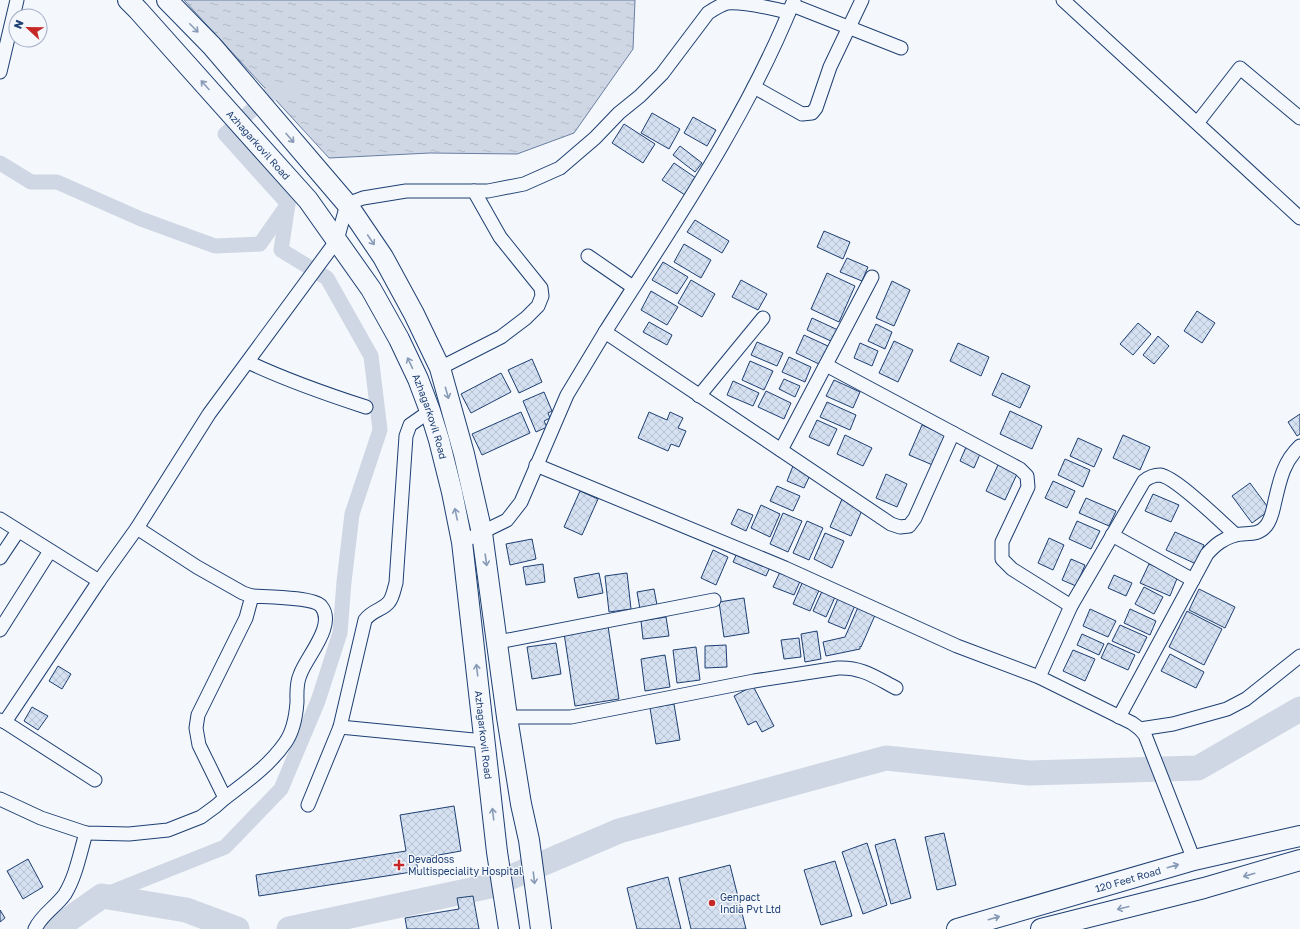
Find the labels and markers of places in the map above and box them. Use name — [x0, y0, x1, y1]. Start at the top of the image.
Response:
place label: Devadoss Multispeciality Hospital — [408, 853, 522, 877]
marker: Devadoss Multispeciality Hospital — [393, 859, 405, 871]
place label: Genpact India Pvt Ltd — [720, 891, 781, 915]
marker: Genpact India Pvt Ltd — [707, 898, 717, 908]

